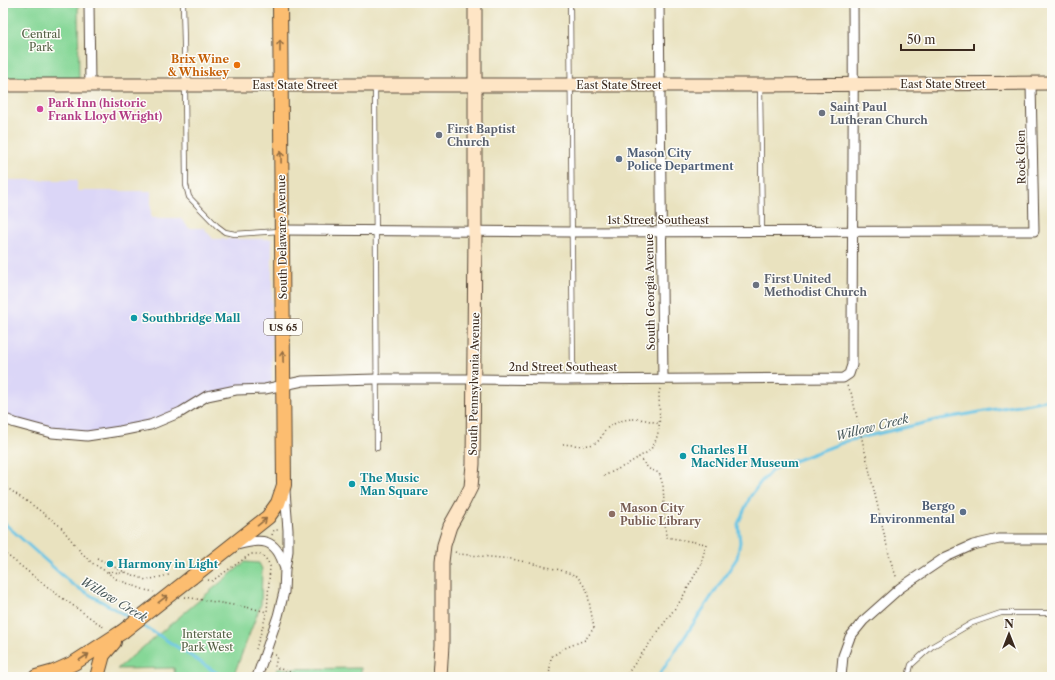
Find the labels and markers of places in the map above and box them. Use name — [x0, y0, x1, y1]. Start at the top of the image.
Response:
place label: Brix Wine & Whiskey — [167, 52, 229, 79]
marker: Brix Wine & Whiskey — [232, 60, 242, 70]
place label: Park Inn (historic Frank Lloyd Wright) — [48, 96, 163, 123]
place label: Saint Paul Lutheran Church — [830, 100, 928, 127]
marker: Park Inn (historic Frank Lloyd Wright) — [35, 104, 45, 114]
marker: Saint Paul Lutheran Church — [817, 108, 827, 118]
place label: First Baptist Church — [447, 122, 516, 149]
marker: First Baptist Church — [434, 130, 444, 140]
place label: Mason City Police Department — [627, 146, 734, 173]
marker: Mason City Police Department — [614, 154, 624, 164]
place label: First United Methodist Church — [764, 272, 867, 299]
marker: First United Methodist Church — [751, 280, 761, 290]
place label: Southbridge Mall — [142, 311, 241, 325]
marker: Southbridge Mall — [129, 313, 139, 323]
place label: Charles H MacNider Museum — [691, 443, 799, 470]
marker: Charles H MacNider Museum — [678, 451, 688, 461]
place label: The Music Man Square — [360, 471, 428, 498]
marker: The Music Man Square — [347, 479, 357, 489]
place label: Bergo Environmental — [870, 499, 955, 526]
place label: Mason City Public Library — [620, 501, 701, 528]
marker: Bergo Environmental — [958, 507, 968, 517]
marker: Mason City Public Library — [607, 509, 617, 519]
place label: Harmony in Light — [118, 557, 219, 571]
marker: Harmony in Light — [105, 559, 115, 569]

